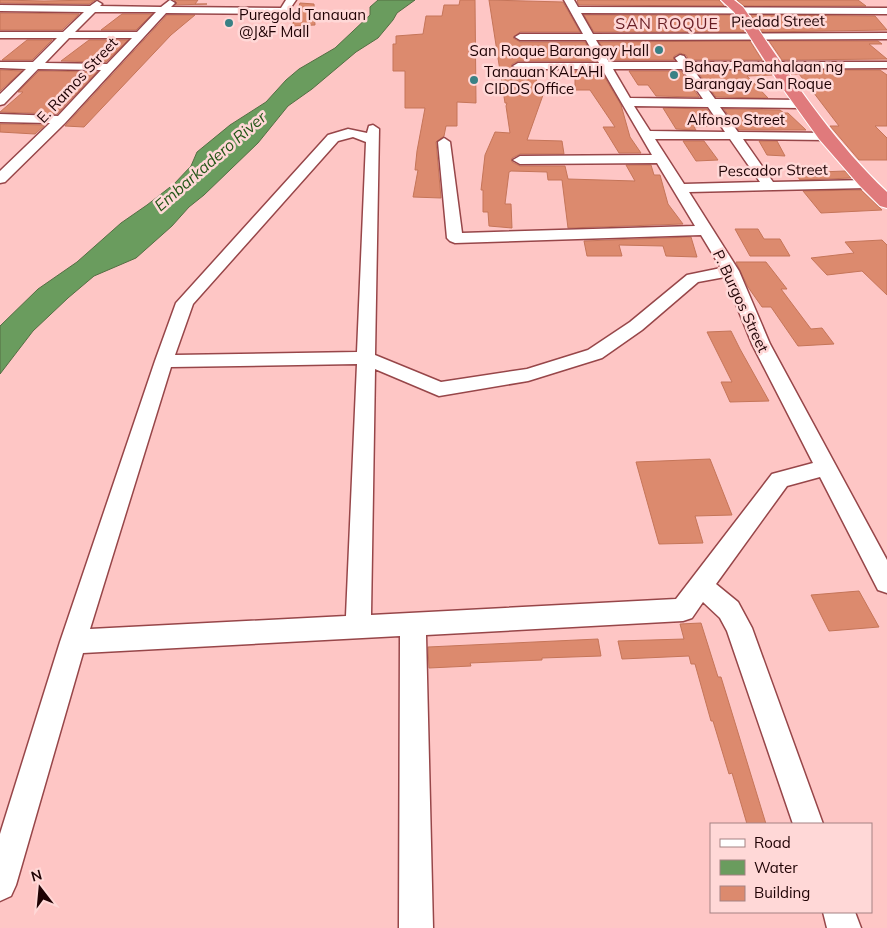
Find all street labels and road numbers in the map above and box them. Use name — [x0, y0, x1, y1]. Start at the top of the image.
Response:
street label: Piedad Street — [731, 11, 825, 31]
street label: E. Ramos Street — [32, 33, 122, 127]
street label: Alfonso Street — [687, 110, 785, 129]
street label: Pescador Street — [718, 160, 828, 180]
street label: P. Burgos Street — [709, 247, 773, 355]

